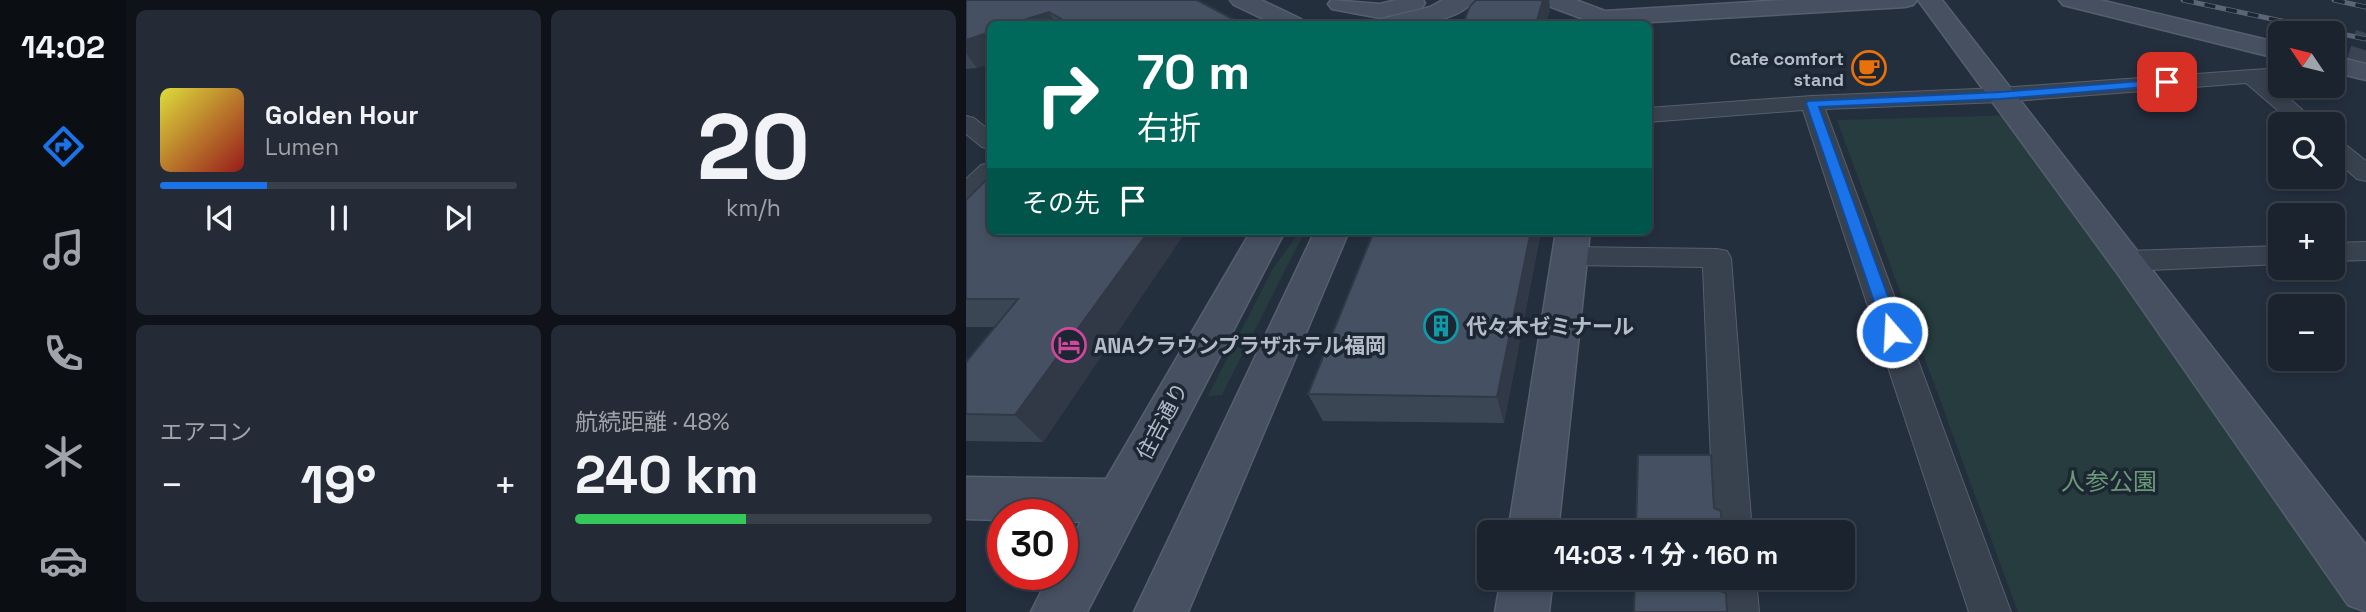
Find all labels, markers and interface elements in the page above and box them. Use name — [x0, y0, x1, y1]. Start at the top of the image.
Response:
north arrow — [2268, 21, 2345, 98]
map controls — [2268, 21, 2345, 371]
text: 14:02 — [21, 27, 105, 67]
text: 70 m — [1137, 41, 1250, 103]
place label: Cafe comfort stand — [1730, 47, 1844, 91]
icon: right — [1022, 49, 1113, 140]
cafe icon: Cafe comfort stand — [1850, 49, 1888, 87]
pin — [2137, 52, 2197, 112]
icon: arrive — [2148, 63, 2186, 101]
text: 20 — [697, 89, 810, 206]
text: Golden Hour — [265, 98, 419, 132]
text: 右折 — [1137, 108, 1201, 148]
button: search — [2268, 112, 2345, 189]
icon: directions — [39, 122, 88, 171]
text: Lumen — [265, 132, 339, 162]
icon: arrive — [1114, 182, 1152, 220]
text: その先 — [1022, 186, 1100, 220]
text: km/h — [726, 193, 781, 223]
icon: previous — [201, 199, 239, 237]
icon: pause — [320, 199, 358, 237]
icon: next — [439, 199, 477, 237]
button: + — [2268, 203, 2345, 280]
icon: music — [39, 225, 88, 274]
button: − — [2268, 294, 2345, 371]
position arrow — [1855, 295, 1929, 369]
building icon: 代々木ゼミナール — [1422, 307, 1460, 345]
place label: 代々木ゼミナール — [1466, 313, 1634, 340]
hotel icon: ANAクラウンプラザホテル福岡 — [1050, 326, 1088, 364]
icon: phone — [39, 329, 88, 378]
place label: ANAクラウンプラザホテル福岡 — [1094, 332, 1386, 359]
street label: 住吉通り — [1130, 378, 1194, 464]
text: 航続距離 · 48% — [575, 407, 730, 437]
text: エアコン — [160, 417, 252, 447]
icon: climate — [39, 432, 88, 481]
text: 240 km — [575, 442, 759, 508]
text: 19° — [300, 452, 377, 518]
text: − — [160, 461, 184, 509]
text: + — [493, 461, 517, 509]
park label: 人参公園 — [2061, 466, 2157, 497]
speed limit sign: 30 — [987, 499, 1078, 590]
icon: car — [39, 536, 88, 585]
text: 14:03 · 1 分 · 160 m — [1554, 538, 1778, 572]

